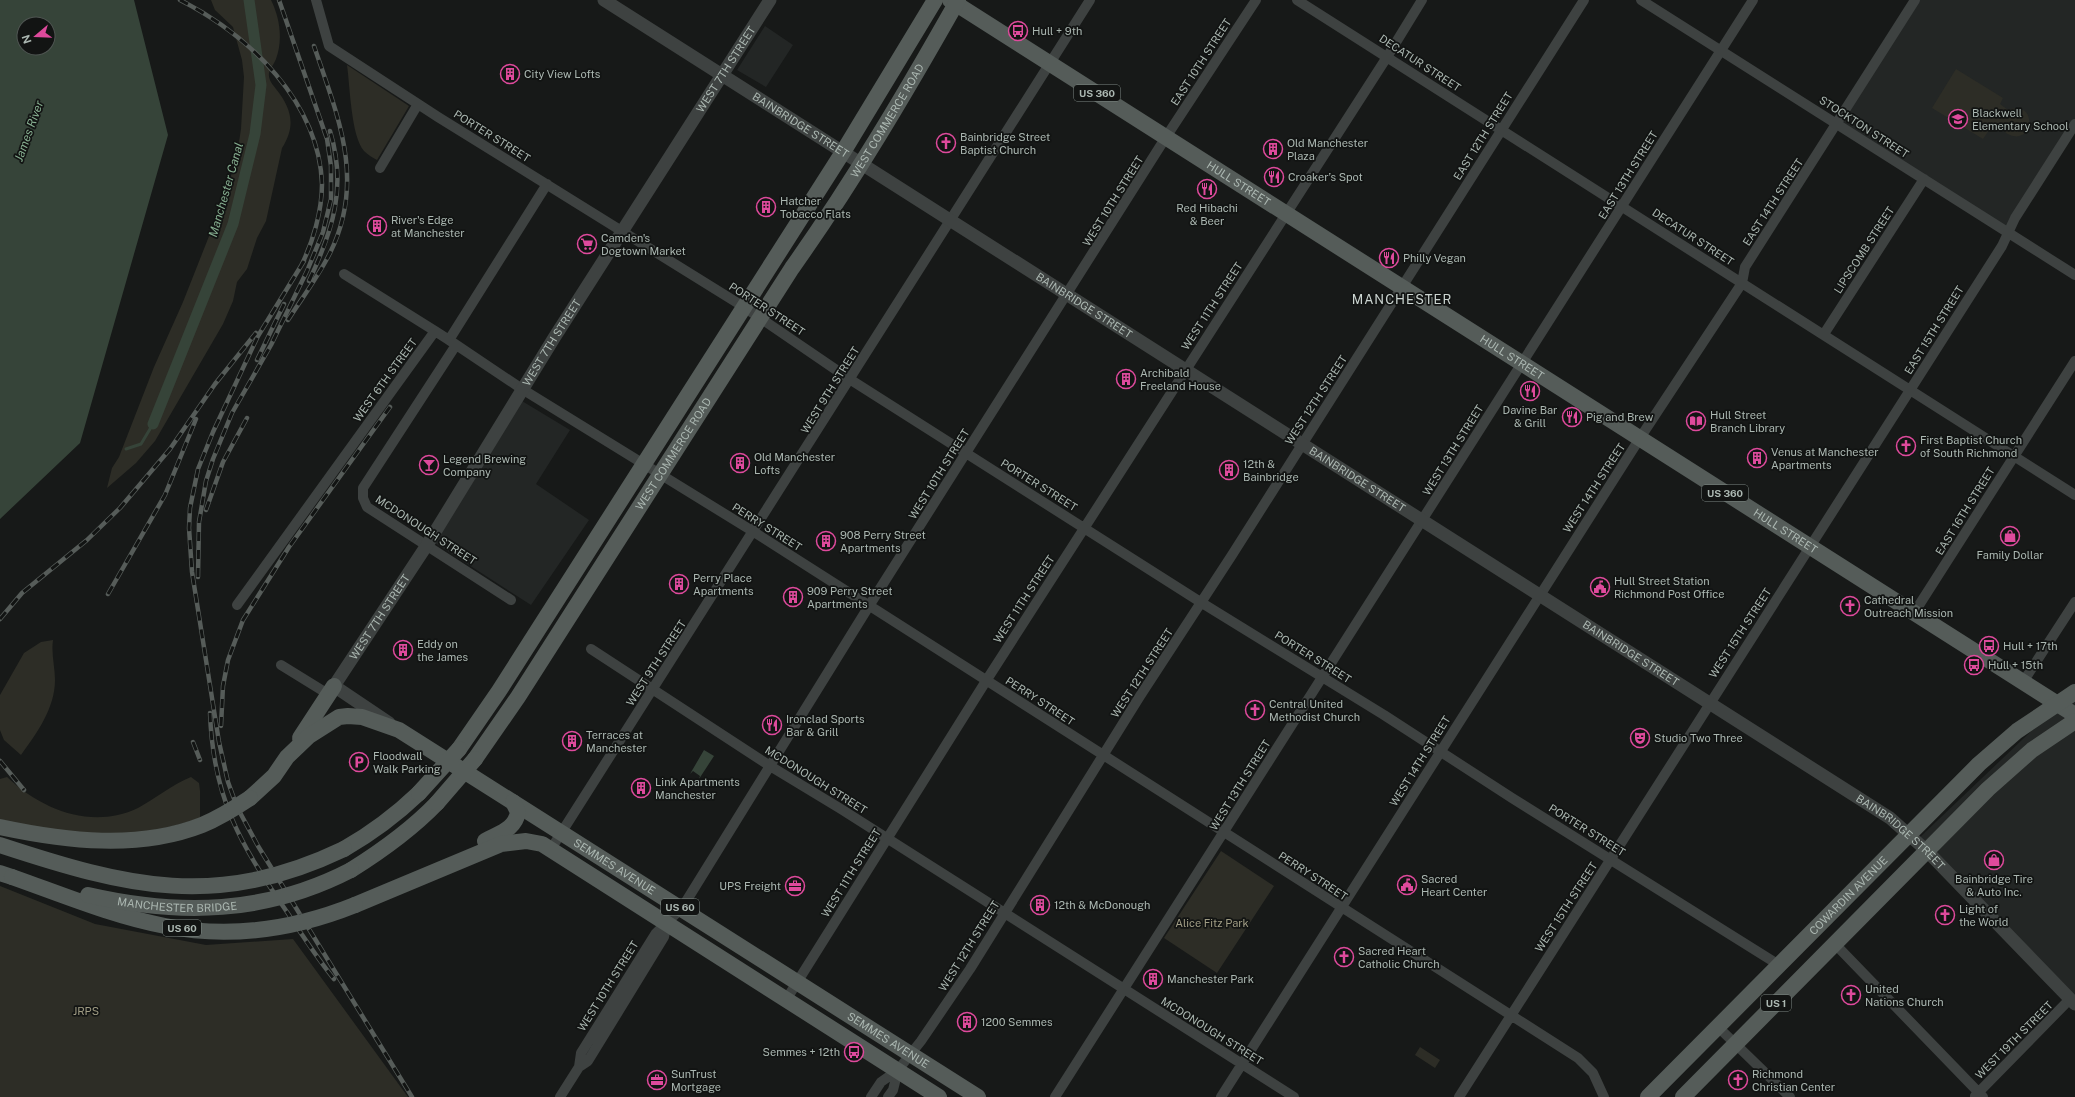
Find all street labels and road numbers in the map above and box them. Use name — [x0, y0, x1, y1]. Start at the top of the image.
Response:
street label: EAST 10TH STREET — [1168, 16, 1234, 108]
street label: WEST 7TH STREET — [694, 24, 758, 114]
street label: DECATUR STREET — [1377, 32, 1463, 94]
street label: WEST COMMERCE ROAD — [848, 61, 926, 180]
road number: US 360 — [1074, 85, 1120, 101]
street label: BAINBRIDGE STREET — [750, 90, 851, 160]
street label: EAST 12TH STREET — [1451, 90, 1515, 182]
street label: STOCKTON STREET — [1817, 94, 1911, 161]
street label: PORTER STREET — [452, 108, 533, 165]
street label: EAST 13TH STREET — [1596, 128, 1660, 221]
street label: WEST 10TH STREET — [1080, 153, 1146, 248]
street label: EAST 14TH STREET — [1740, 156, 1806, 248]
street label: HULL STREET — [1205, 159, 1273, 208]
street label: LIPSCOMB STREET — [1832, 204, 1897, 296]
street label: DECATUR STREET — [1650, 206, 1736, 268]
street label: WEST 11TH STREET — [1179, 260, 1245, 352]
street label: BAINBRIDGE STREET — [1034, 270, 1135, 341]
street label: PORTER STREET — [727, 280, 807, 338]
street label: EAST 15TH STREET — [1902, 283, 1966, 376]
street label: WEST 7TH STREET — [520, 297, 583, 388]
street label: HULL STREET — [1478, 333, 1547, 382]
street label: WEST 6TH STREET — [351, 336, 419, 424]
street label: WEST 9TH STREET — [798, 344, 862, 436]
street label: WEST 12TH STREET — [1283, 353, 1350, 447]
street label: WEST COMMERCE ROAD — [633, 395, 714, 512]
street label: WEST 13TH STREET — [1420, 402, 1486, 497]
street label: WEST 10TH STREET — [906, 426, 972, 521]
street label: WEST 14TH STREET — [1561, 441, 1628, 535]
street label: BAINBRIDGE STREET — [1307, 444, 1408, 515]
street label: PORTER STREET — [999, 457, 1080, 514]
street label: EAST 16TH STREET — [1933, 464, 1997, 557]
road number: US 360 — [1702, 485, 1748, 501]
street label: MCDONOUGH STREET — [373, 493, 479, 567]
street label: PERRY STREET — [730, 501, 804, 553]
street label: HULL STREET — [1751, 506, 1820, 556]
street label: WEST 11TH STREET — [991, 553, 1057, 645]
street label: WEST 7TH STREET — [347, 572, 412, 662]
street label: WEST 15TH STREET — [1707, 586, 1774, 680]
street label: WEST 9TH STREET — [624, 617, 688, 708]
street label: BAINBRIDGE STREET — [1581, 618, 1682, 688]
street label: WEST 12TH STREET — [1109, 626, 1176, 720]
street label: PORTER STREET — [1273, 629, 1354, 686]
street label: PERRY STREET — [1003, 674, 1077, 728]
street label: WEST 14TH STREET — [1387, 713, 1453, 808]
street label: WEST 13TH STREET — [1207, 737, 1273, 832]
street label: MCDONOUGH STREET — [763, 744, 869, 817]
street label: BAINBRIDGE STREET — [1854, 792, 1948, 872]
street label: PORTER STREET — [1547, 802, 1628, 859]
street label: WEST 11TH STREET — [819, 826, 883, 919]
street label: SEMMES AVENUE — [571, 836, 658, 897]
street label: PERRY STREET — [1276, 849, 1350, 903]
street label: COWARDIN AVENUE — [1807, 854, 1890, 937]
street label: WEST 15TH STREET — [1533, 860, 1600, 954]
street label: MANCHESTER BRIDGE — [116, 895, 238, 914]
street label: WEST 12TH STREET — [936, 898, 1002, 993]
road number: US 60 — [661, 899, 699, 915]
road number: US 60 — [163, 920, 201, 936]
street label: WEST 10TH STREET — [575, 938, 641, 1033]
street label: MCDONOUGH STREET — [1159, 995, 1265, 1068]
road number: US 1 — [1761, 995, 1791, 1011]
street label: WEST 19TH STREET — [1973, 999, 2055, 1081]
street label: SEMMES AVENUE — [845, 1010, 931, 1070]

